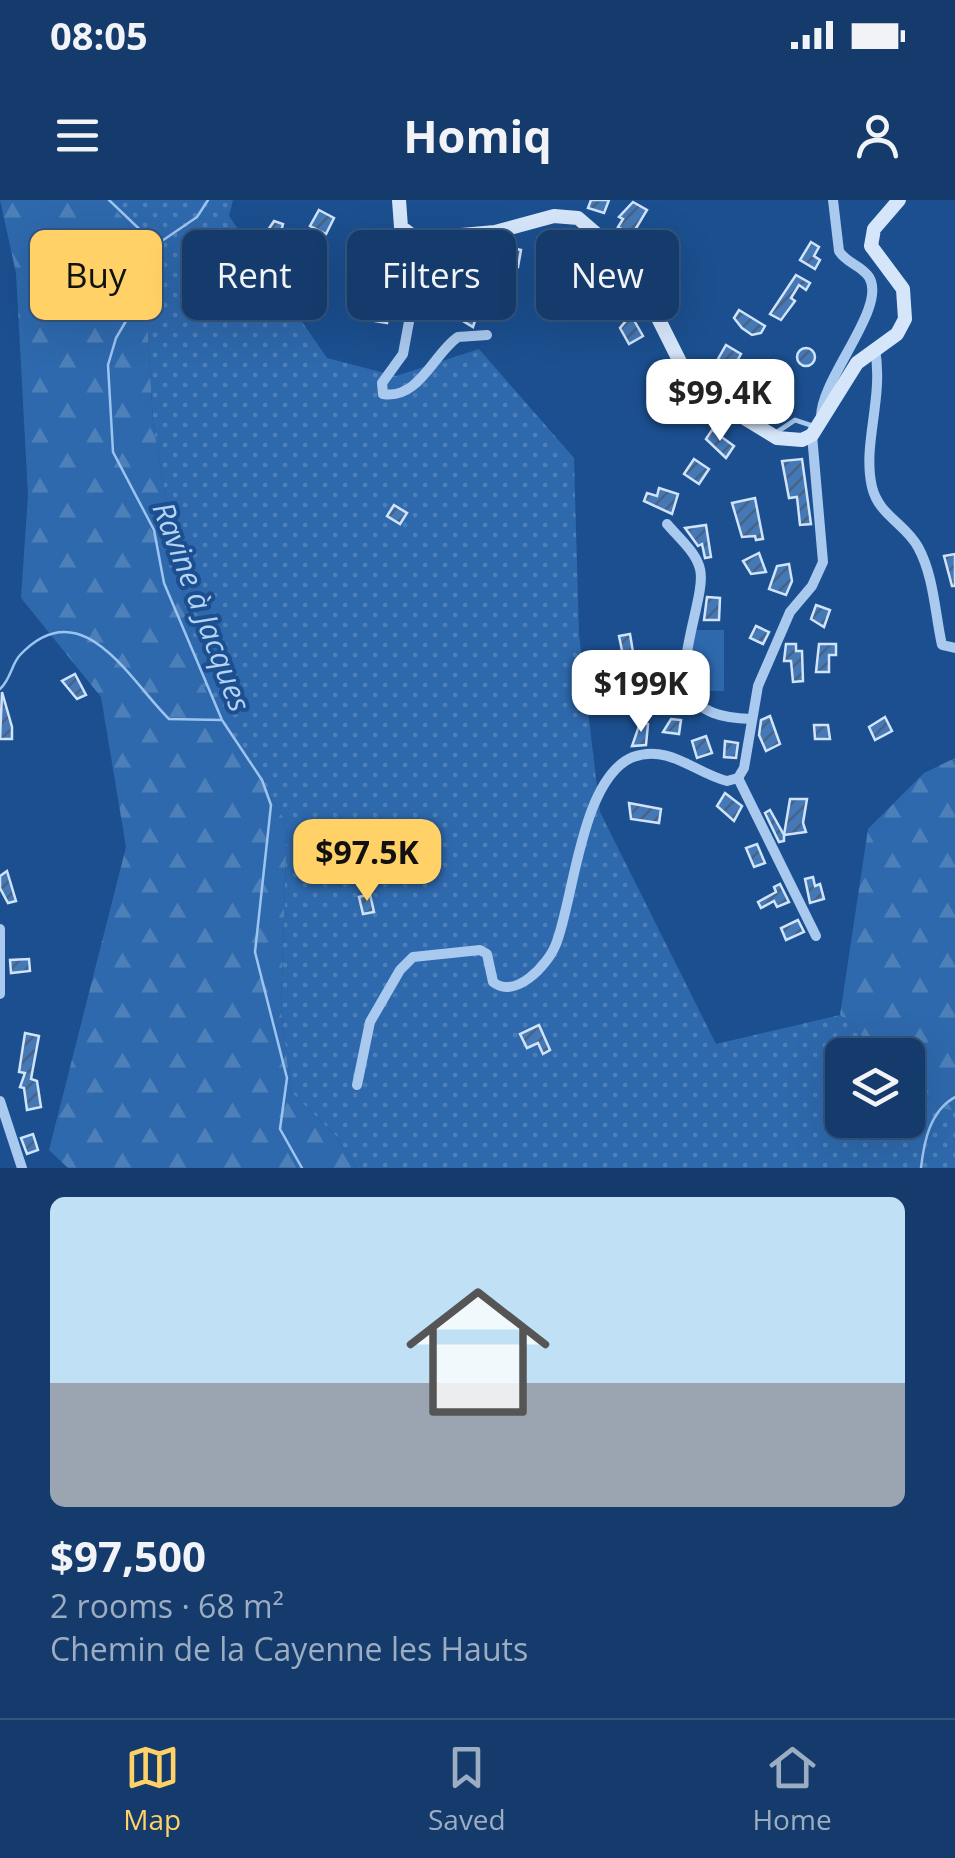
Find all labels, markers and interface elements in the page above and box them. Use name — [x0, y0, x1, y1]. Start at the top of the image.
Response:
text: 08:05 — [50, 9, 148, 61]
text: Homiq — [403, 105, 552, 166]
icon: menu — [50, 108, 105, 163]
icon: person — [850, 108, 905, 163]
chip: Buy — [30, 230, 162, 320]
chip: Rent — [182, 230, 327, 320]
chip: Filters — [347, 230, 516, 320]
chip: New — [536, 230, 679, 320]
pin: $99.4K — [639, 359, 801, 444]
text: $99.4K — [668, 370, 772, 413]
water label: Ravine à Jacques — [144, 496, 261, 717]
pin: $199K — [571, 650, 711, 735]
text: $199K — [594, 661, 688, 704]
pin: $97.5K — [286, 819, 448, 904]
text: $97.5K — [315, 830, 419, 873]
map controls — [825, 1038, 925, 1138]
button: layers — [825, 1038, 925, 1138]
icon: home — [388, 1262, 568, 1442]
text: $97,500 — [50, 1527, 206, 1584]
text: 2 rooms · 68 m² — [50, 1584, 284, 1627]
text: Chemin de la Cayenne les Hauts — [50, 1627, 528, 1670]
tab: Map — [123, 1740, 181, 1838]
tab: Saved — [428, 1740, 506, 1838]
tab: Home — [752, 1740, 832, 1838]

